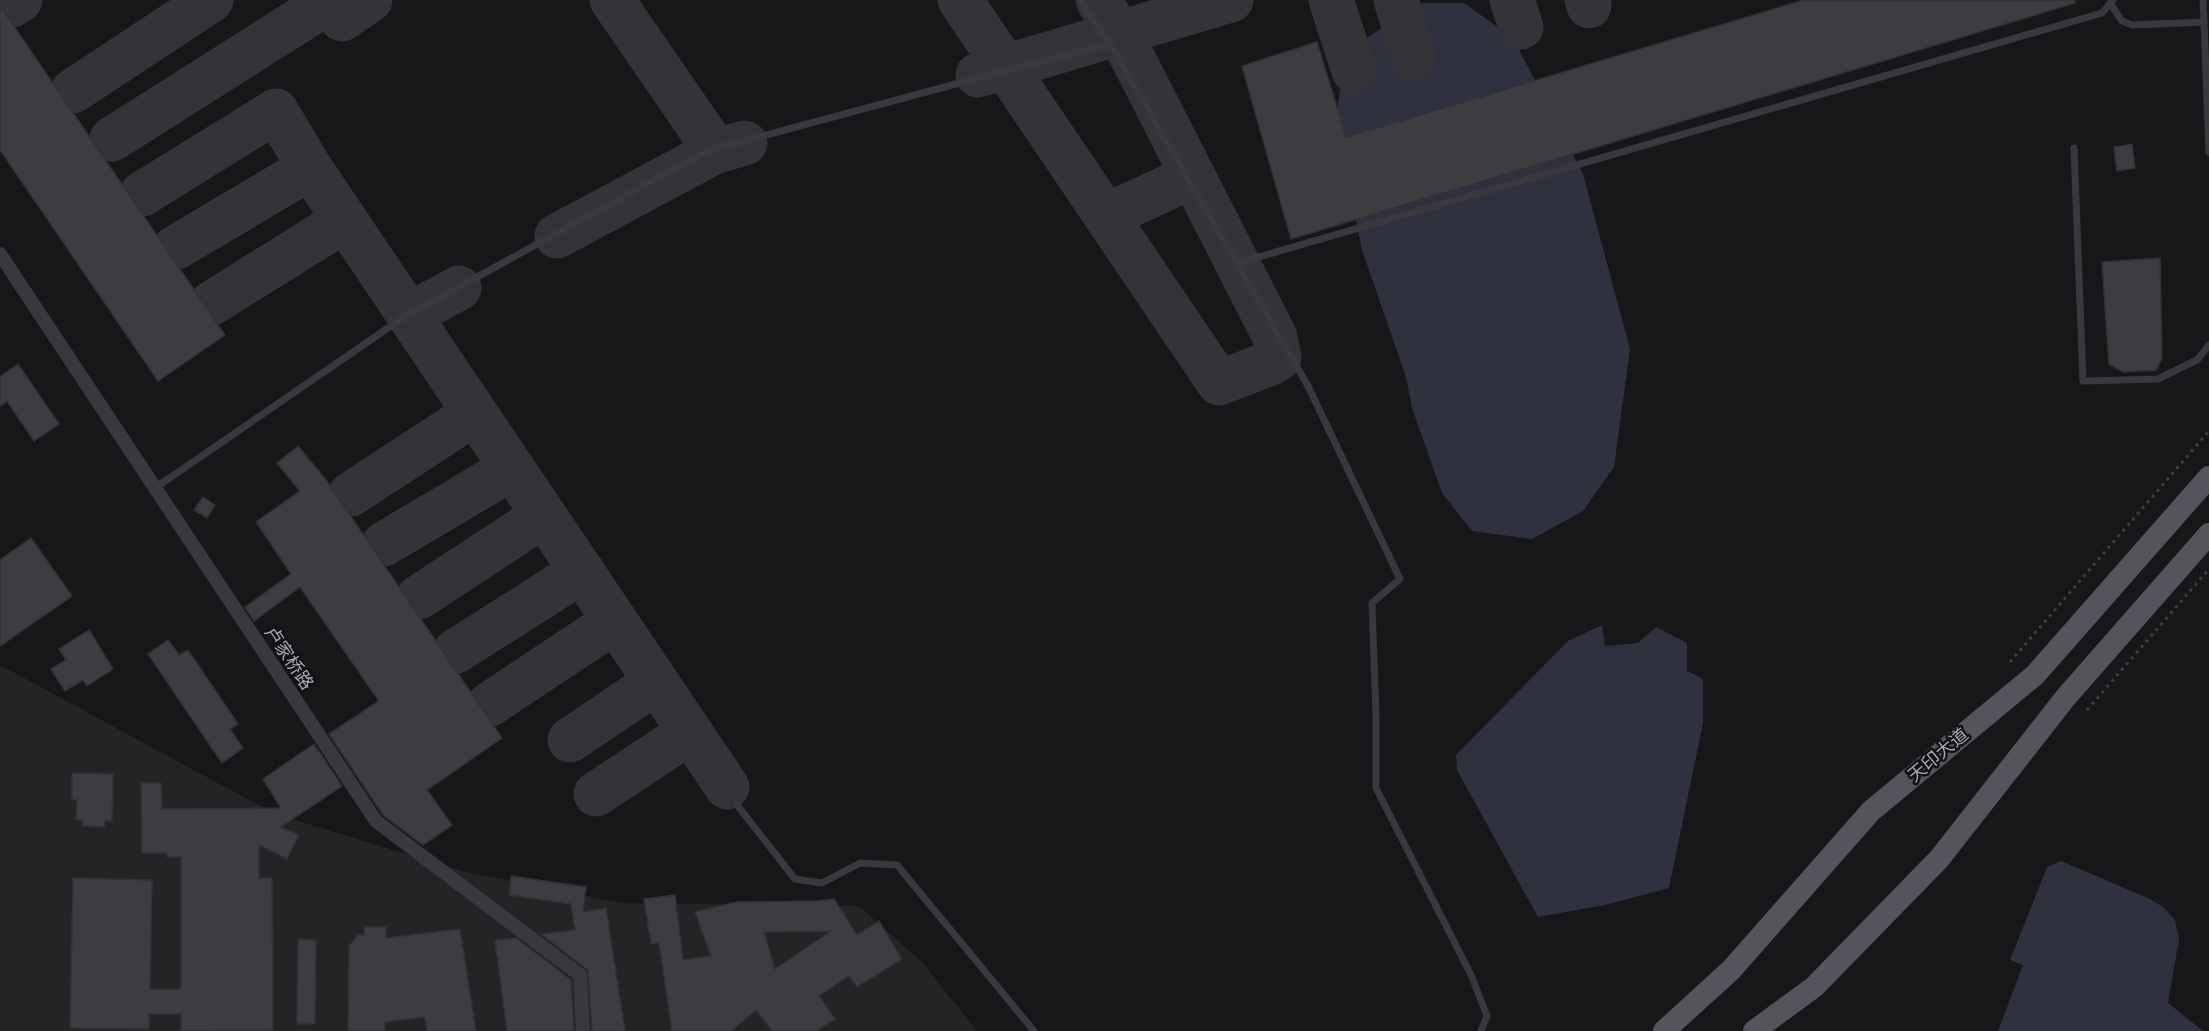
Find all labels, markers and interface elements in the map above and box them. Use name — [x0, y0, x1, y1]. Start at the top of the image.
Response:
street label: 卢家桥路 — [260, 621, 320, 694]
street label: 天印大道 — [1902, 722, 1973, 787]

